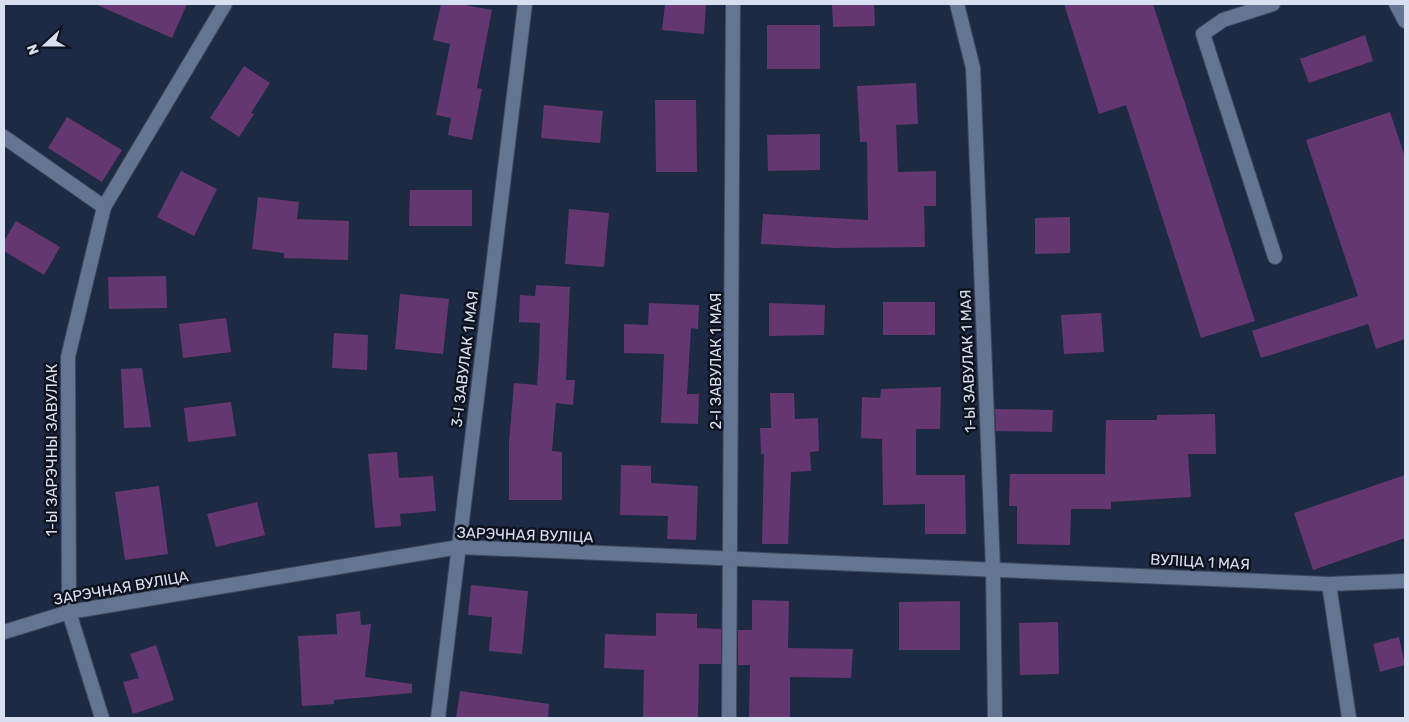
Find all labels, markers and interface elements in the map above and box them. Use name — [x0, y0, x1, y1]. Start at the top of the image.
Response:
north arrow — [20, 20, 70, 70]
text: N — [24, 42, 43, 57]
street label: 1-Ы ЗАВУЛАК 1 МАЯ — [957, 289, 979, 433]
street label: 3-І ЗАВУЛАК 1 МАЯ — [448, 290, 482, 428]
street label: 2-І ЗАВУЛАК 1 МАЯ — [707, 293, 725, 429]
street label: 1-Ы ЗАРЭЧНЫ ЗАВУЛАК — [43, 363, 61, 536]
street label: ЗАРЭЧНАЯ ВУЛІЦА — [456, 524, 594, 546]
street label: ВУЛІЦА 1 МАЯ — [1150, 550, 1250, 574]
street label: ЗАРЭЧНАЯ ВУЛІЦА — [52, 567, 190, 609]

